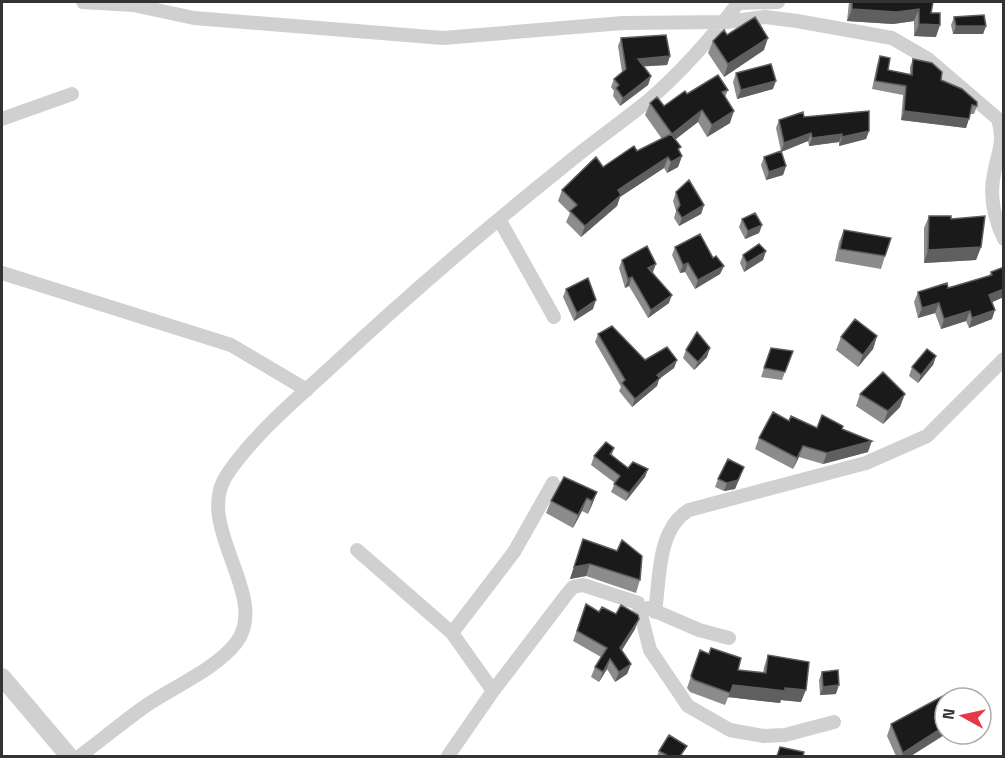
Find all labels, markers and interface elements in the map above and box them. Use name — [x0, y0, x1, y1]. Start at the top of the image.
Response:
north arrow — [933, 686, 993, 746]
text: N — [935, 707, 961, 721]

